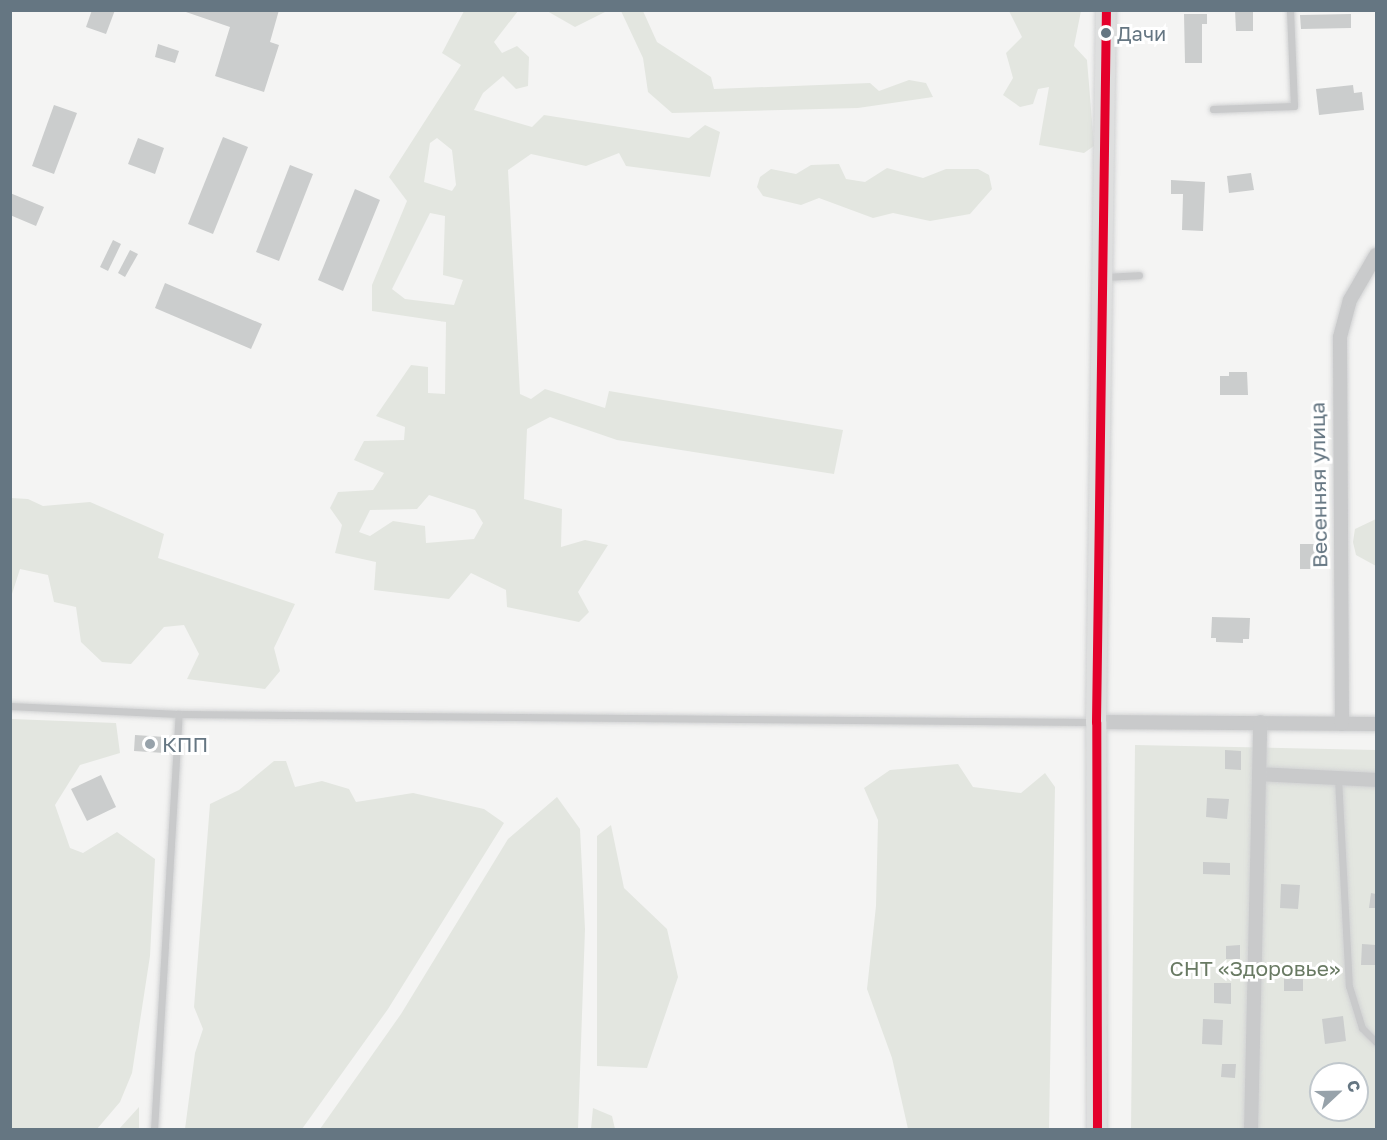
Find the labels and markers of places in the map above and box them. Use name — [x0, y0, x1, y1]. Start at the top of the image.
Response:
place label: Дачи — [1117, 21, 1166, 45]
marker: Дачи — [1100, 27, 1112, 39]
place label: КПП — [162, 731, 208, 757]
marker: КПП — [143, 737, 157, 751]

